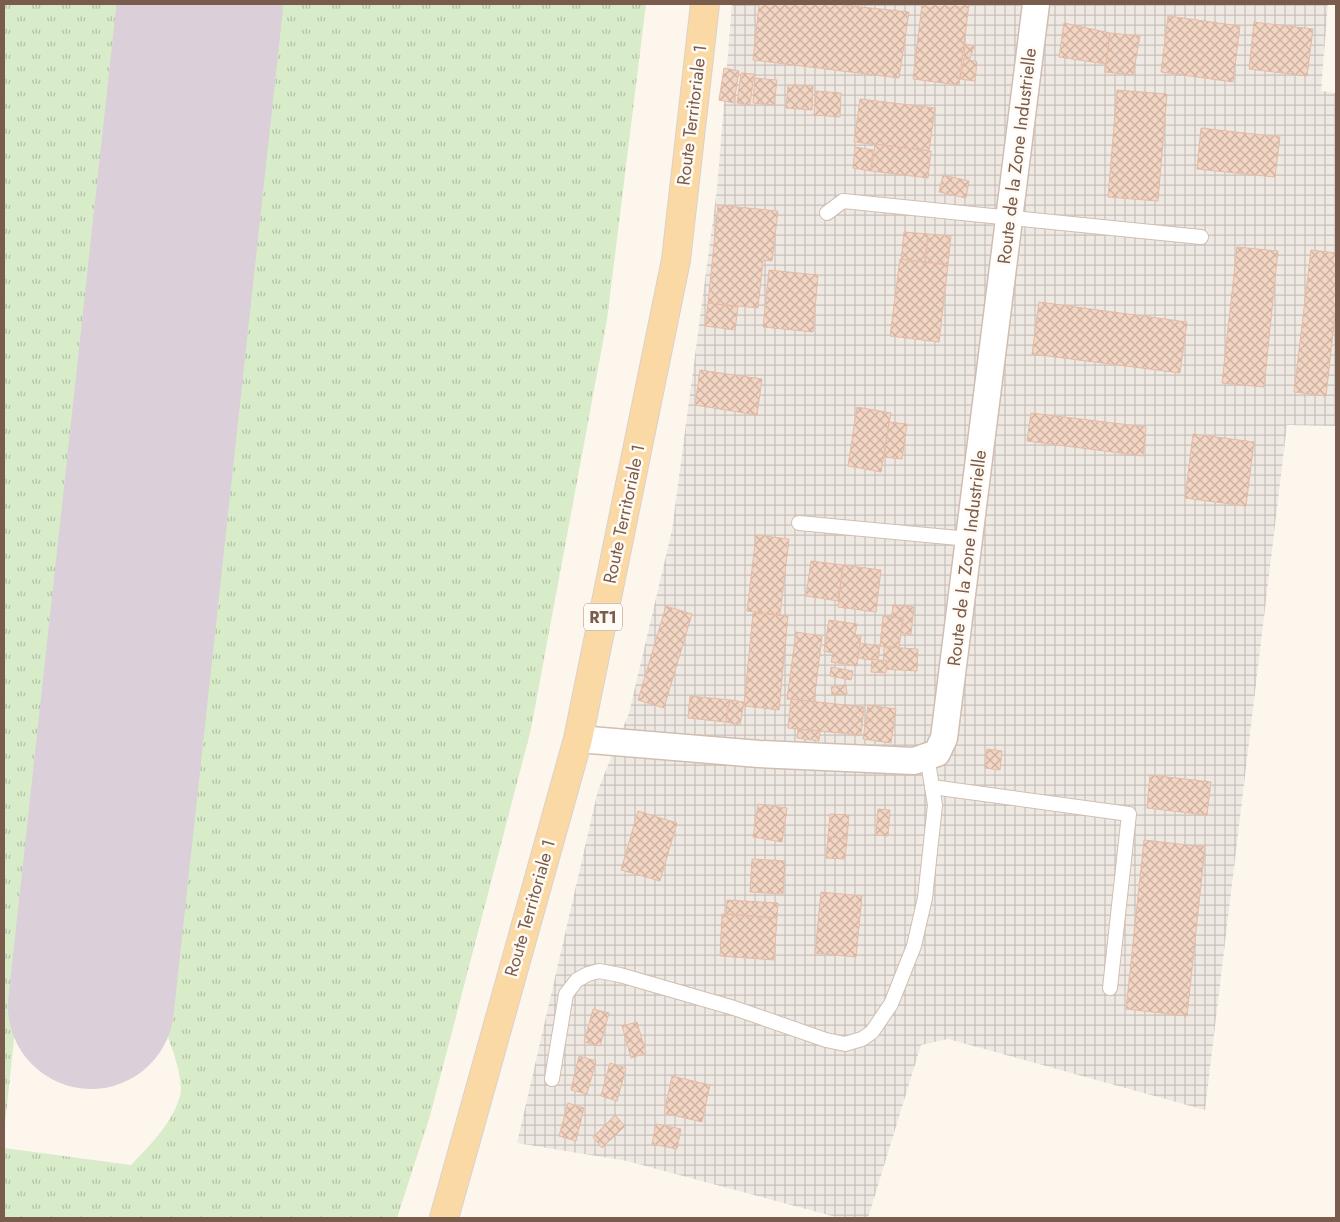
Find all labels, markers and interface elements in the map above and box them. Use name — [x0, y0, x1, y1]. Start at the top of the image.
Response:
street label: Route Territoriale 1 — [670, 43, 714, 187]
street label: Route de la Zone Industrielle — [991, 46, 1043, 266]
street label: Route Territoriale 1 — [597, 442, 651, 586]
street label: Route de la Zone Industrielle — [941, 448, 993, 668]
road number: RT1 — [584, 604, 622, 630]
street label: Route Territoriale 1 — [498, 836, 562, 980]

